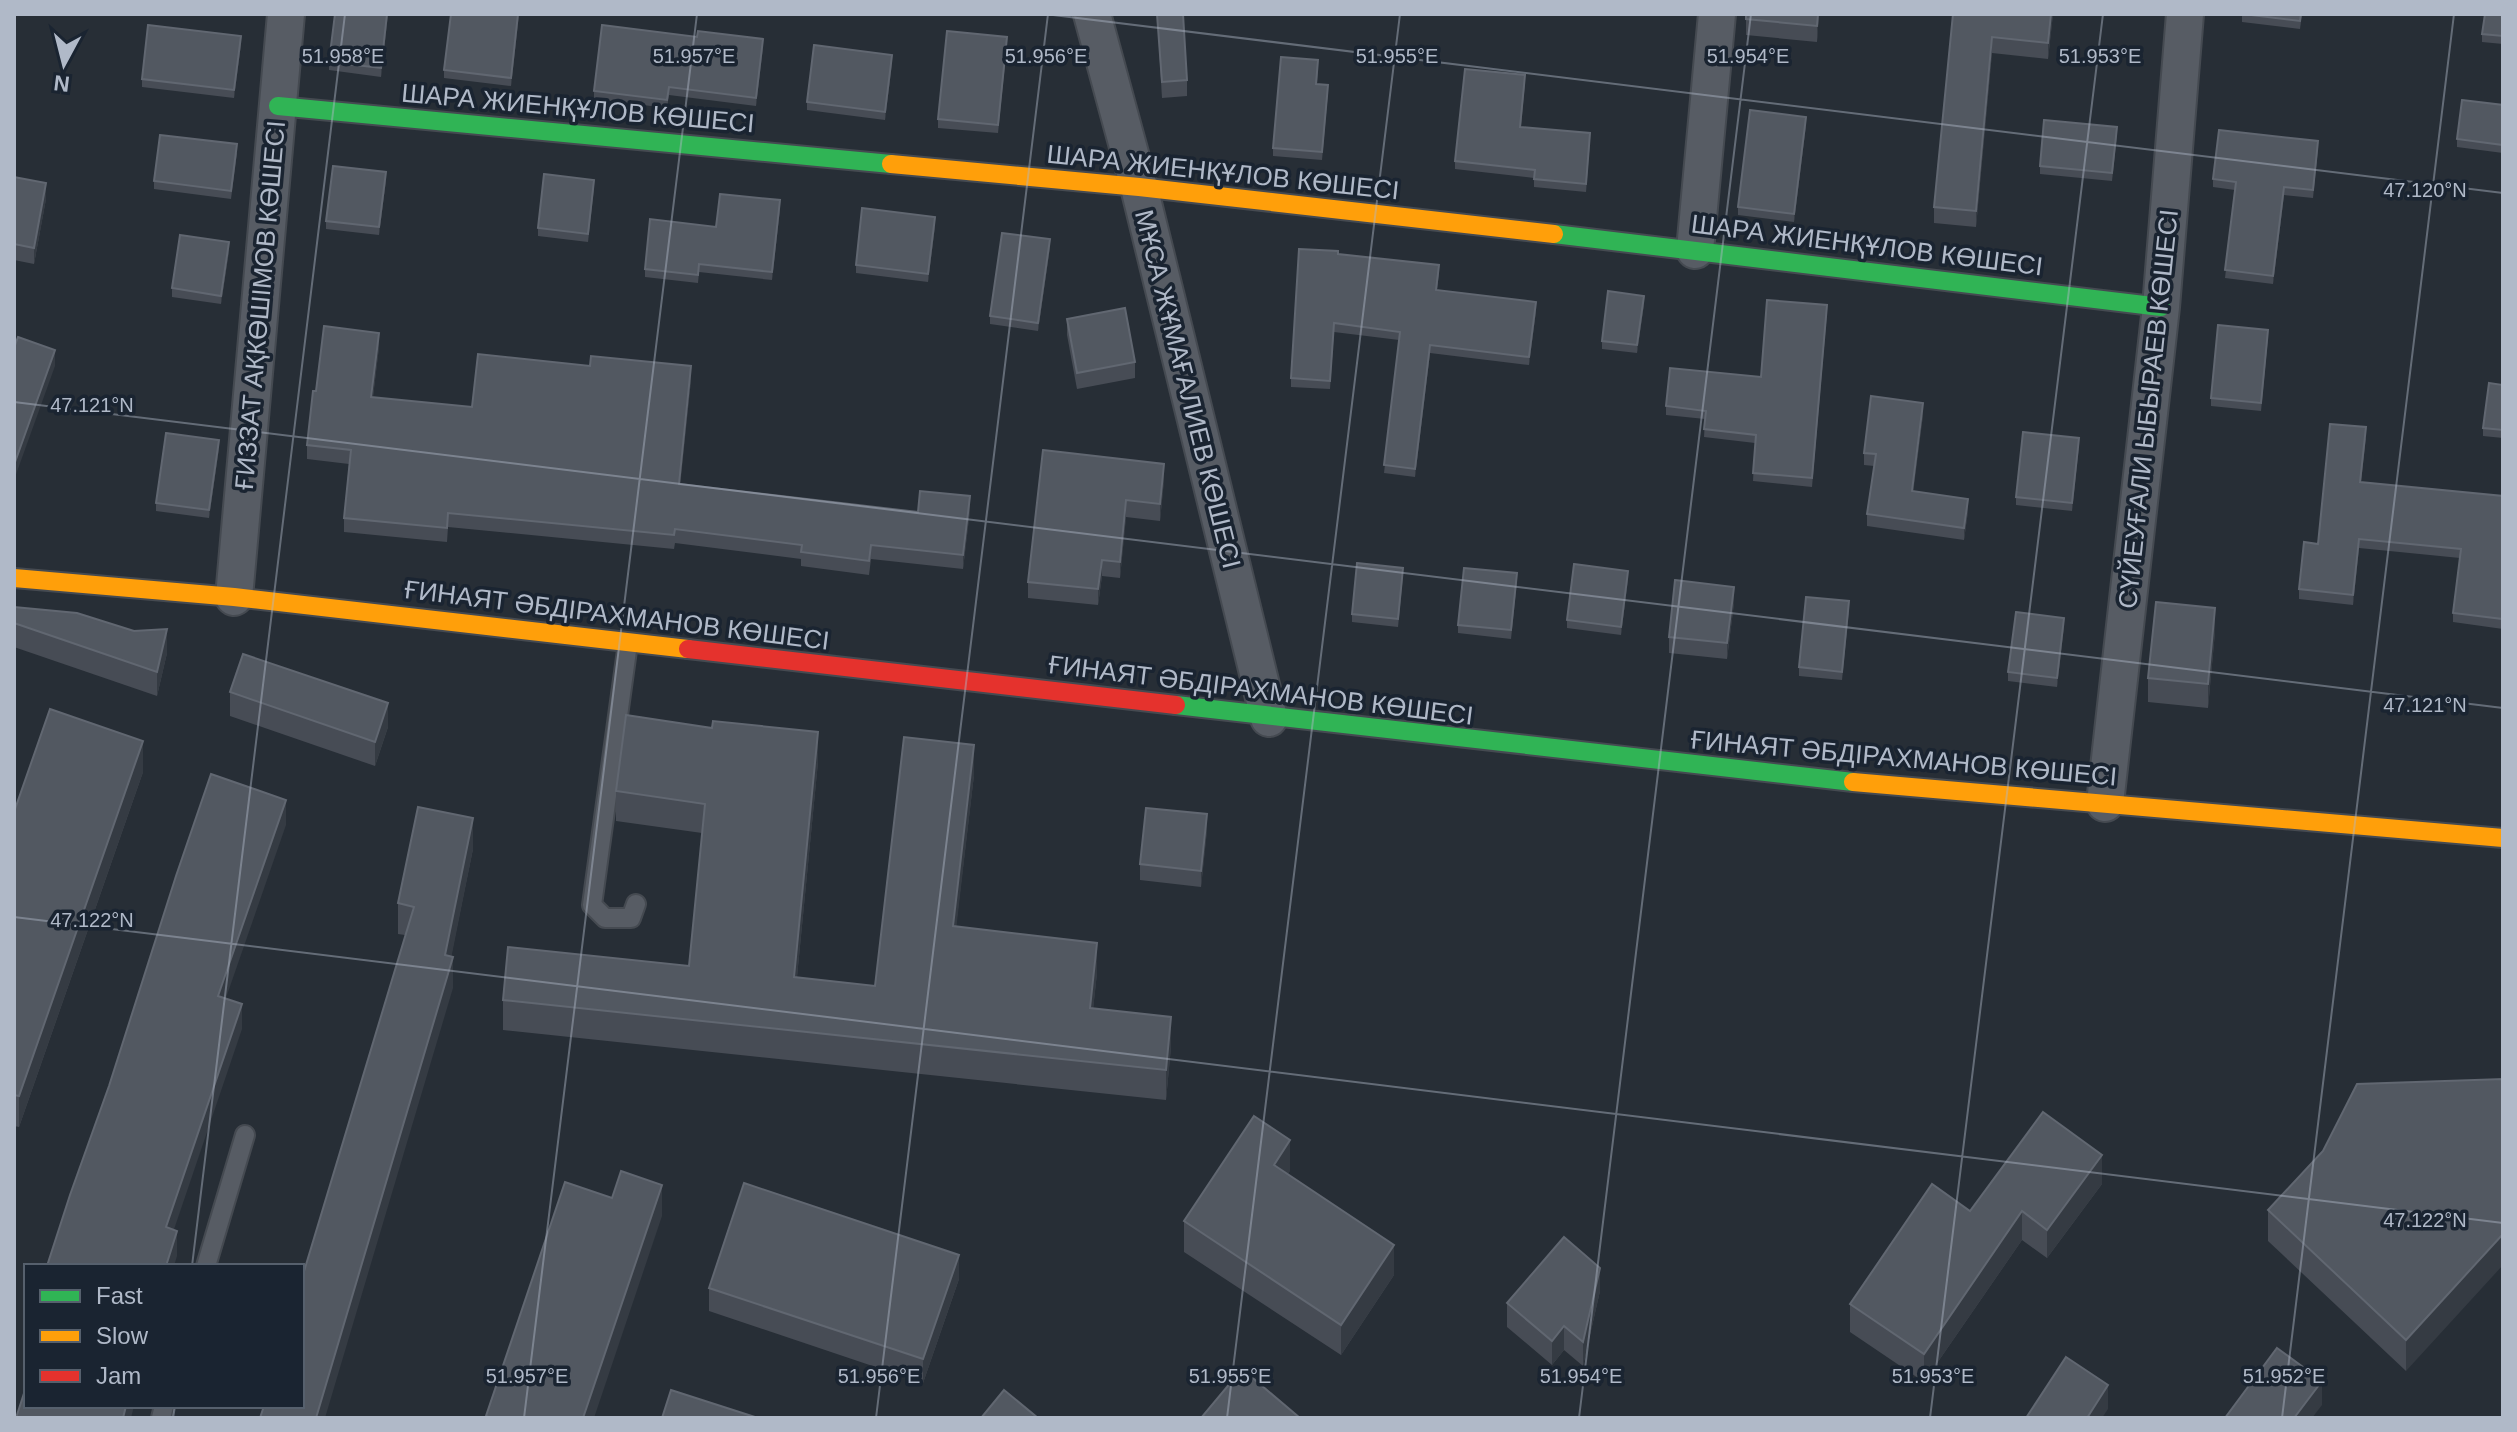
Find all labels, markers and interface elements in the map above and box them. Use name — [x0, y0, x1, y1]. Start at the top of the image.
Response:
north arrow — [24, 24, 104, 104]
text: 51.958°E — [302, 45, 384, 67]
text: 51.957°E — [653, 45, 735, 67]
text: 51.956°E — [1005, 45, 1087, 67]
text: 51.955°E — [1356, 45, 1438, 67]
text: 51.954°E — [1707, 45, 1789, 67]
text: 51.953°E — [2059, 45, 2141, 67]
text: N — [52, 70, 71, 97]
street label: ШАРА ЖИЕНҚҰЛОВ КӨШЕСІ — [400, 78, 756, 138]
street label: ҒИЗЗАТ АҚКӨШІМОВ КӨШЕСI — [229, 119, 291, 492]
street label: ШАРА ЖИЕНҚҰЛОВ КӨШЕСІ — [1045, 139, 1401, 205]
text: 47.120°N — [2383, 179, 2467, 201]
street label: МҰСА ЖҰМАҒАЛИЕВ КӨШЕСІ — [1129, 207, 1247, 571]
street label: СҮЙЕУҒАЛИ ЫБЫРАЕВ КӨШЕСI — [2112, 208, 2184, 610]
street label: ШАРА ЖИЕНҚҰЛОВ КӨШЕСІ — [1689, 209, 2045, 281]
text: 47.121°N — [50, 394, 134, 416]
street label: ҒИНАЯТ ӘБДІРАХМАНОВ КӨШЕСІ — [402, 574, 831, 656]
street label: ҒИНАЯТ ӘБДІРАХМАНОВ КӨШЕСІ — [1046, 649, 1475, 731]
text: 47.121°N — [2383, 694, 2467, 716]
street label: ҒИНАЯТ ӘБДІРАХМАНОВ КӨШЕСІ — [1689, 724, 2118, 792]
text: 47.122°N — [50, 909, 134, 931]
text: 47.122°N — [2383, 1209, 2467, 1231]
legend — [24, 1264, 304, 1408]
text: Fast — [96, 1282, 143, 1309]
text: Slow — [96, 1322, 149, 1349]
text: Jam — [96, 1362, 141, 1389]
text: 51.957°E — [486, 1365, 568, 1387]
text: 51.956°E — [838, 1365, 920, 1387]
text: 51.955°E — [1189, 1365, 1271, 1387]
text: 51.954°E — [1540, 1365, 1622, 1387]
text: 51.953°E — [1892, 1365, 1974, 1387]
text: 51.952°E — [2243, 1365, 2325, 1387]

